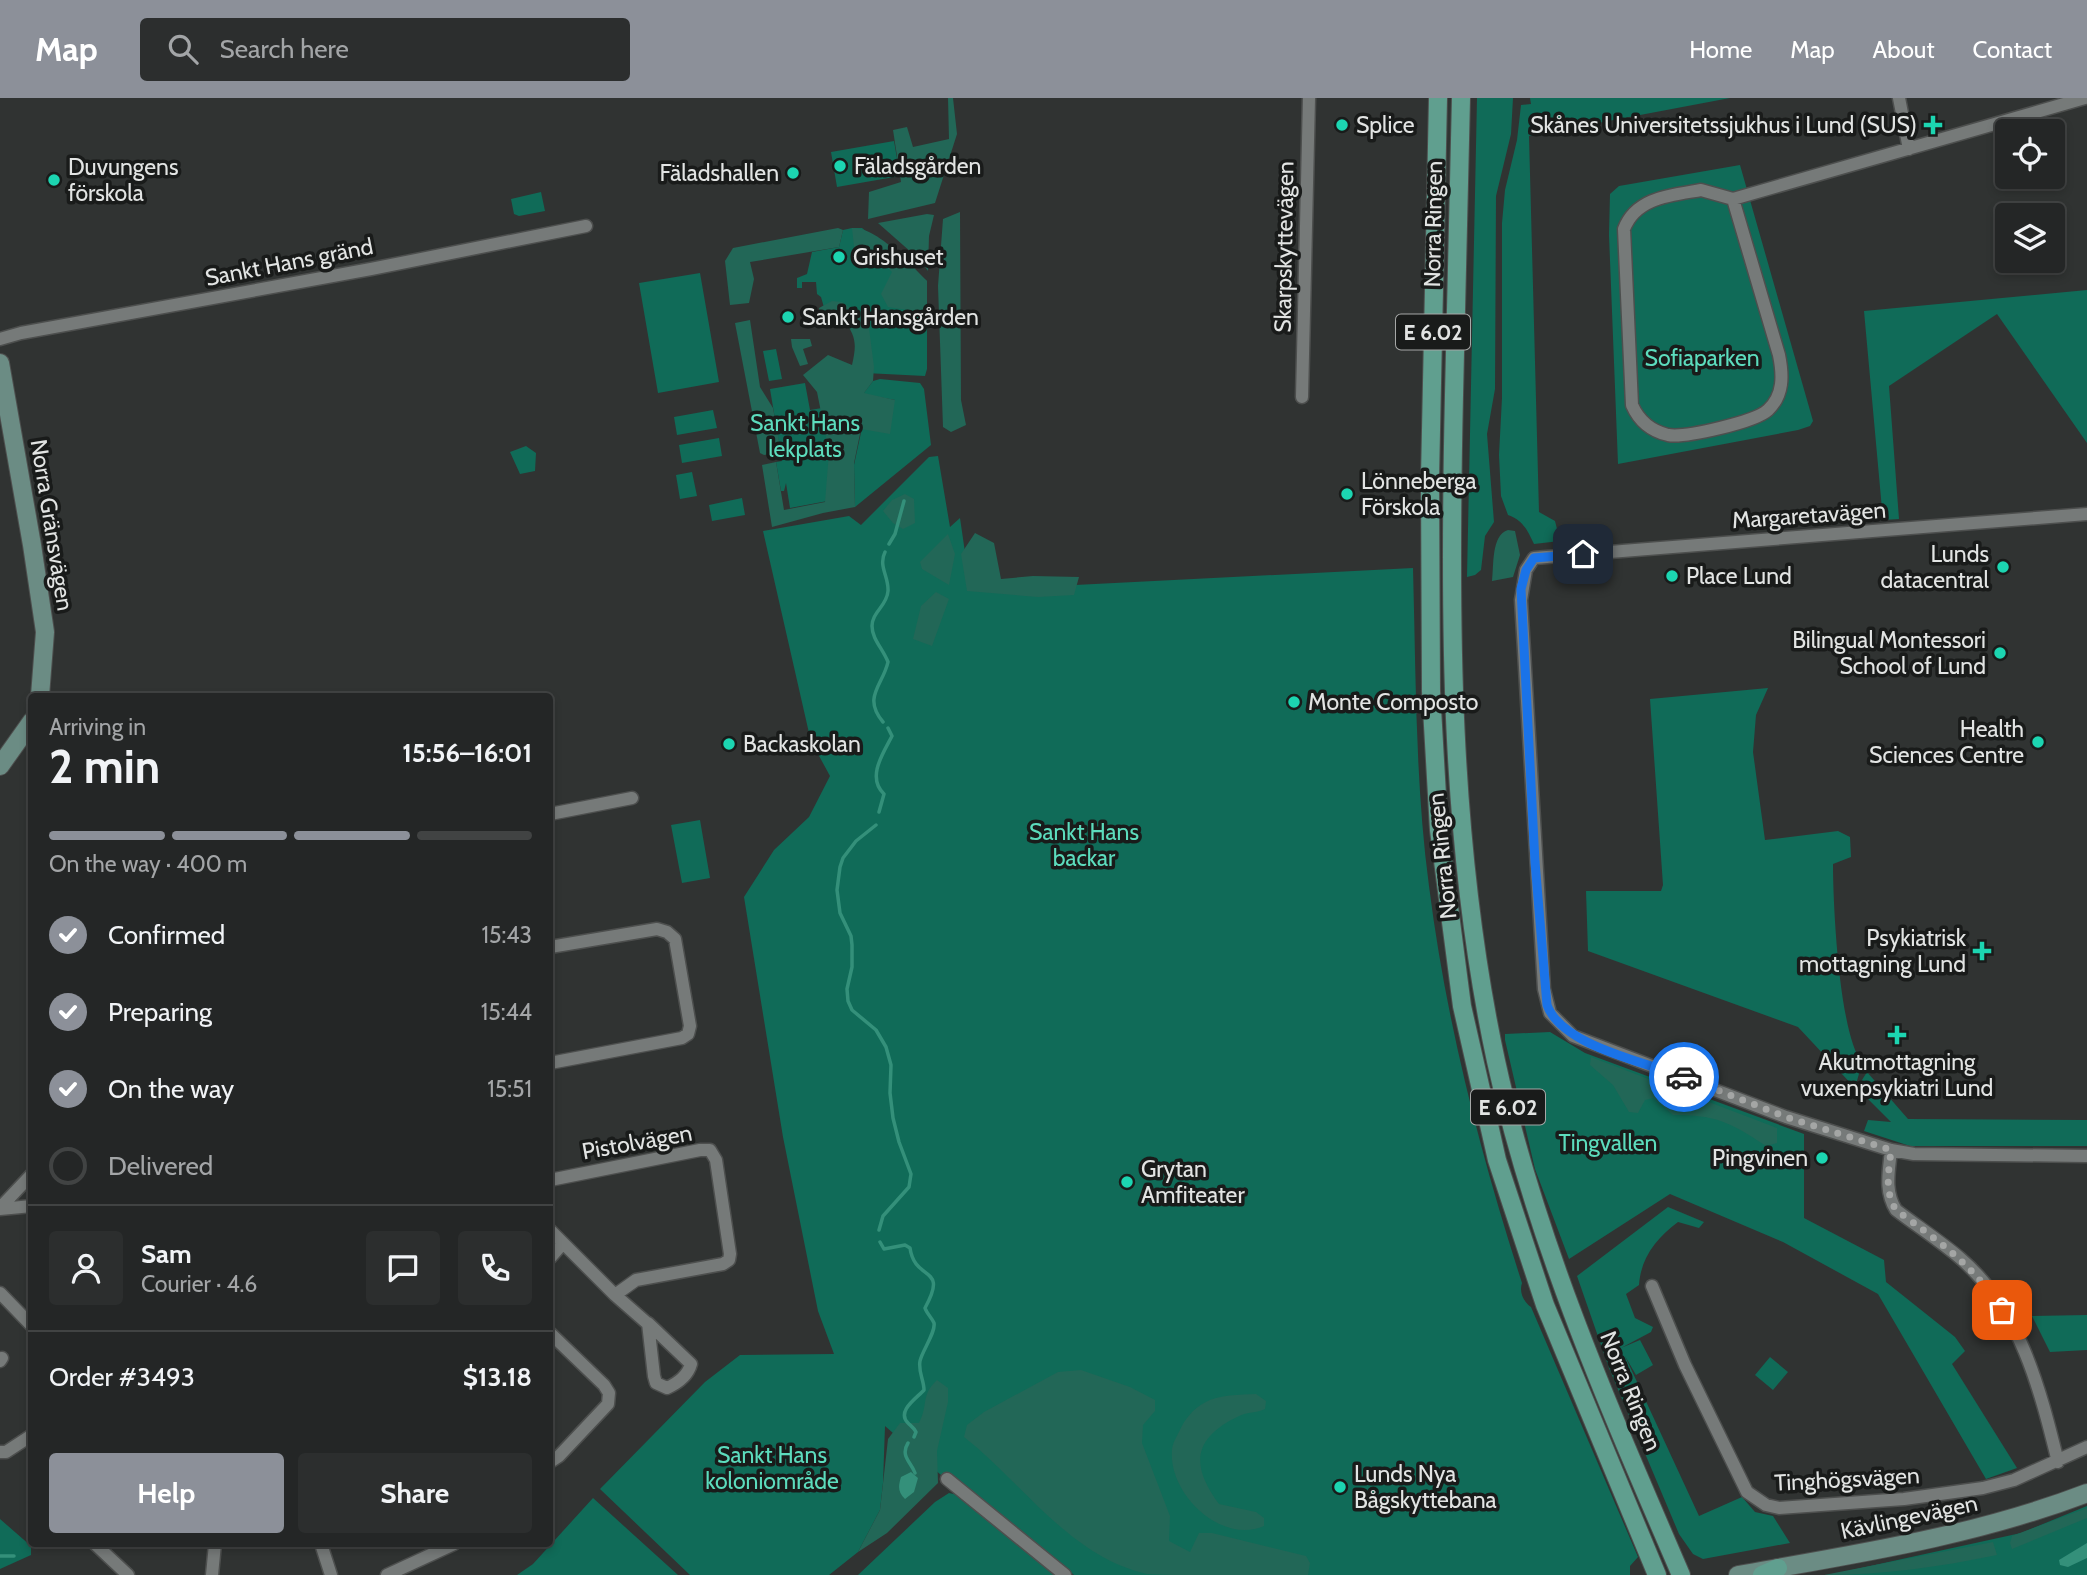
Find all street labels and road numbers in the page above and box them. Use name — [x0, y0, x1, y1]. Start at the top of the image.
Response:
street label: Norra Ringen — [1418, 160, 1448, 288]
street label: Skarpskyttevägen — [1269, 161, 1299, 333]
street label: Sankt Hans gränd — [203, 232, 375, 292]
road number: E 6.02 — [1396, 314, 1470, 350]
street label: Norra Gränsvägen — [25, 437, 79, 613]
street label: Margaretavägen — [1731, 496, 1887, 534]
street label: Norra Ringen — [1421, 792, 1463, 920]
road number: E 6.02 — [1471, 1090, 1545, 1124]
street label: Pistolvägen — [580, 1119, 694, 1165]
street label: Norra Ringen — [1594, 1327, 1668, 1455]
street label: Tinghögsvägen — [1774, 1461, 1920, 1497]
street label: Kävlingevägen — [1838, 1489, 1980, 1545]

